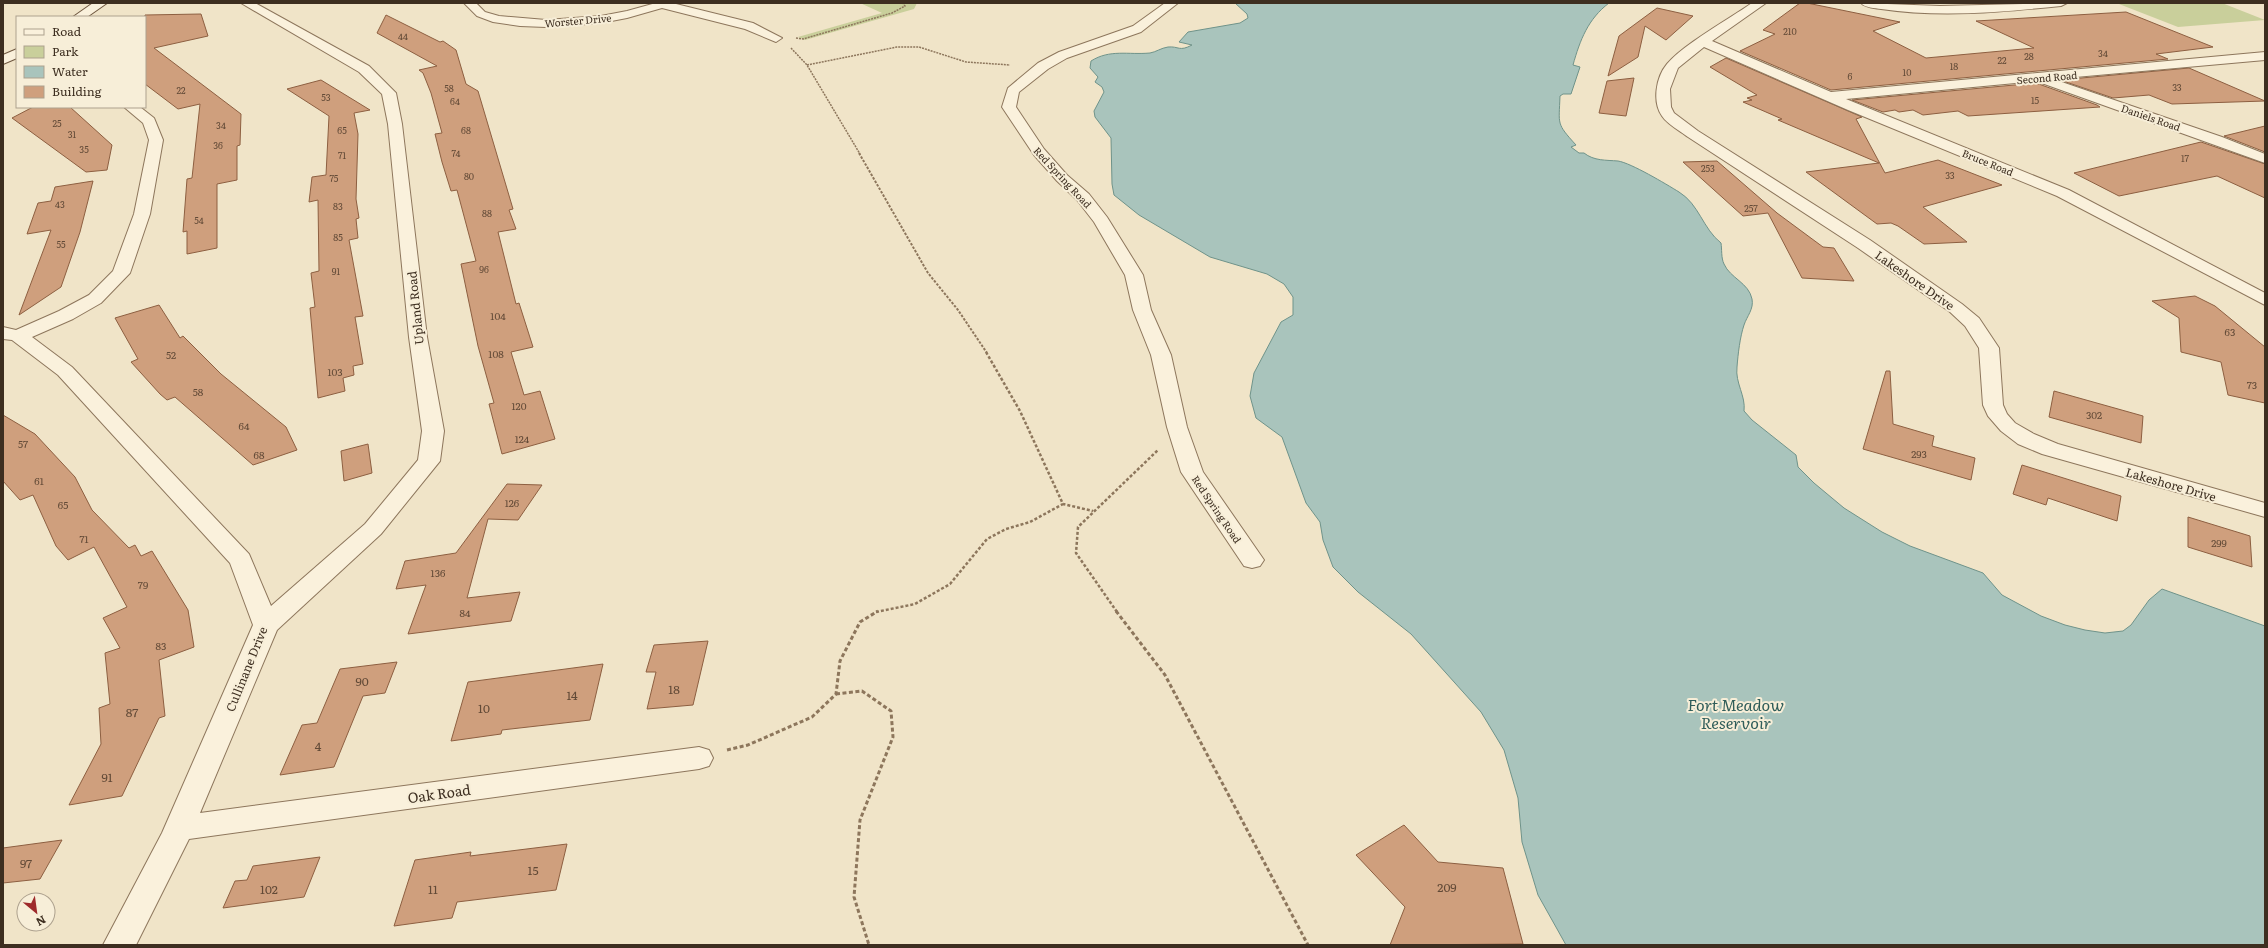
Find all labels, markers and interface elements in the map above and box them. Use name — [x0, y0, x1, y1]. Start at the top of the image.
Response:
street label: Worster Drive — [544, 10, 612, 30]
legend — [16, 16, 146, 108]
text: Road — [52, 22, 82, 40]
house number: 210 — [1783, 24, 1797, 38]
house number: 44 — [398, 29, 408, 43]
text: Park — [52, 42, 79, 60]
house number: 34 — [2098, 46, 2108, 60]
house number: 28 — [2024, 49, 2034, 63]
house number: 22 — [1997, 53, 2007, 67]
house number: 18 — [1950, 59, 1958, 73]
text: Water — [52, 62, 88, 80]
house number: 10 — [1903, 65, 1911, 79]
street label: Second Road — [2016, 67, 2078, 87]
house number: 6 — [1848, 69, 1853, 83]
house number: 33 — [2172, 80, 2182, 94]
house number: 58 — [444, 81, 454, 95]
text: Building — [52, 82, 102, 100]
house number: 22 — [176, 83, 186, 97]
house number: 53 — [321, 90, 331, 104]
house number: 15 — [2031, 93, 2040, 107]
house number: 64 — [450, 94, 460, 108]
street label: Daniels Road — [2119, 100, 2183, 134]
house number: 25 — [52, 116, 62, 130]
house number: 34 — [216, 118, 226, 132]
house number: 65 — [337, 123, 347, 137]
house number: 68 — [461, 123, 471, 137]
house number: 31 — [68, 127, 77, 141]
house number: 36 — [213, 138, 223, 152]
house number: 35 — [79, 142, 89, 156]
street label: Red Spring Road — [1031, 143, 1095, 211]
street label: Bruce Road — [1960, 145, 2016, 179]
house number: 74 — [452, 146, 460, 160]
house number: 71 — [338, 148, 346, 162]
house number: 17 — [2181, 151, 2189, 165]
house number: 253 — [1701, 161, 1715, 175]
house number: 33 — [1945, 168, 1955, 182]
house number: 80 — [464, 169, 474, 183]
house number: 75 — [330, 171, 339, 185]
house number: 43 — [55, 197, 65, 211]
house number: 83 — [333, 199, 343, 213]
house number: 257 — [1744, 201, 1758, 215]
house number: 88 — [482, 206, 492, 220]
house number: 54 — [194, 213, 204, 227]
house number: 85 — [333, 230, 343, 244]
house number: 55 — [56, 237, 66, 251]
street label: Lakeshore Drive — [1872, 246, 1958, 314]
house number: 96 — [479, 262, 489, 276]
house number: 91 — [332, 264, 341, 278]
street label: Upland Road — [402, 270, 428, 346]
house number: 104 — [490, 308, 506, 323]
house number: 63 — [2225, 324, 2235, 339]
house number: 108 — [488, 346, 504, 361]
house number: 52 — [166, 347, 176, 362]
house number: 103 — [327, 364, 343, 379]
house number: 73 — [2247, 377, 2257, 392]
house number: 58 — [193, 384, 204, 399]
house number: 120 — [512, 398, 527, 413]
house number: 302 — [2086, 407, 2102, 422]
house number: 64 — [239, 418, 250, 433]
house number: 124 — [515, 431, 530, 446]
house number: 57 — [18, 436, 28, 451]
house number: 293 — [1911, 446, 1927, 461]
house number: 68 — [254, 447, 265, 462]
street label: Lakeshore Drive — [2124, 462, 2218, 506]
street label: Red Spring Road — [1189, 472, 1245, 546]
house number: 61 — [34, 473, 44, 488]
house number: 126 — [505, 495, 520, 510]
house number: 65 — [58, 497, 68, 512]
house number: 71 — [79, 531, 89, 546]
house number: 299 — [2211, 535, 2227, 550]
house number: 136 — [431, 565, 446, 580]
house number: 79 — [138, 577, 148, 592]
house number: 84 — [459, 605, 471, 620]
street label: Cullinane Drive — [221, 624, 271, 714]
house number: 83 — [156, 638, 166, 653]
house number: 90 — [355, 672, 369, 690]
house number: 18 — [668, 680, 680, 698]
house number: 14 — [566, 686, 578, 704]
water label: Fort Meadow Reservoir — [1688, 692, 1784, 734]
house number: 10 — [478, 699, 490, 717]
house number: 87 — [126, 703, 138, 721]
house number: 4 — [315, 737, 322, 755]
house number: 91 — [101, 768, 113, 786]
street label: Oak Road — [406, 779, 472, 807]
house number: 97 — [20, 854, 32, 872]
house number: 15 — [528, 861, 538, 879]
house number: 209 — [1437, 878, 1457, 896]
house number: 102 — [260, 880, 278, 898]
house number: 11 — [428, 880, 438, 898]
north arrow — [16, 892, 56, 932]
text: N — [33, 912, 49, 931]

